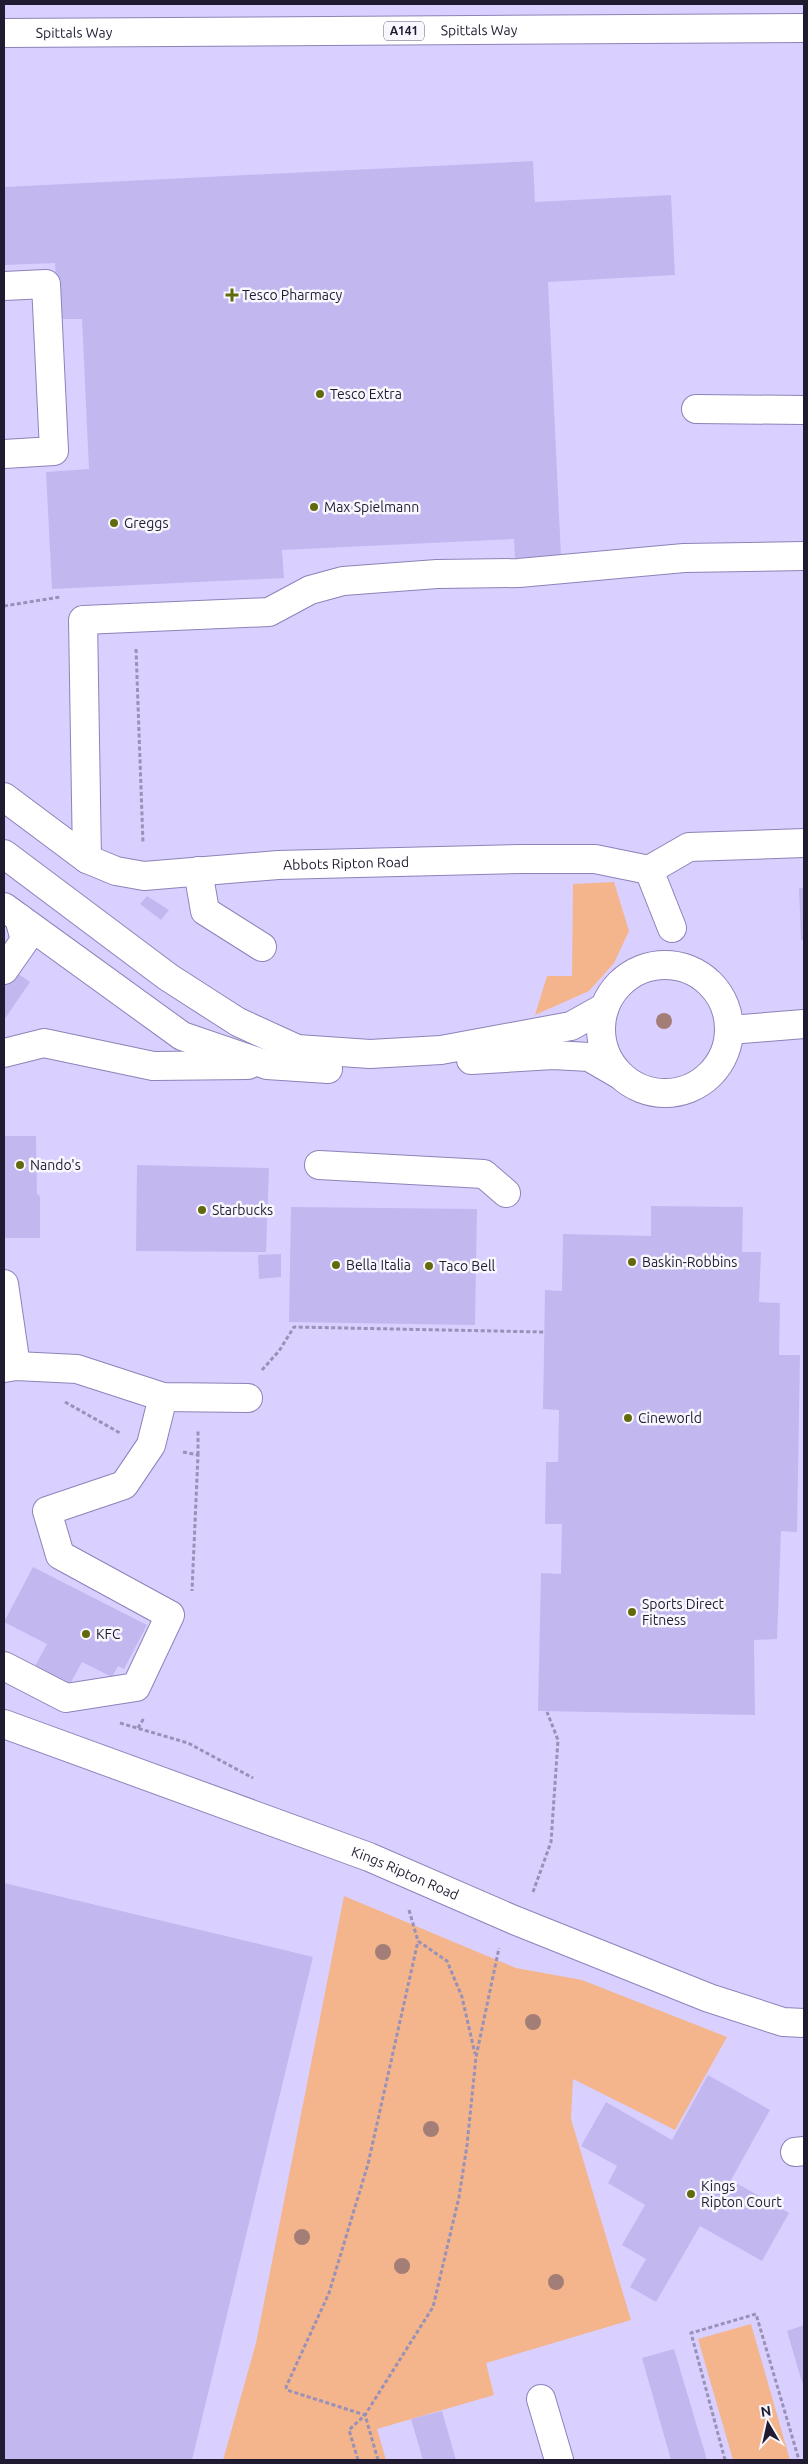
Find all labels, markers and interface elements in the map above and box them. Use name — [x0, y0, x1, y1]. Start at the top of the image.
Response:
road number: A141 — [384, 22, 424, 40]
street label: Spittals Way — [441, 22, 518, 38]
street label: Spittals Way — [36, 24, 113, 41]
place label: Tesco Pharmacy — [242, 287, 343, 303]
marker: Tesco Pharmacy — [226, 289, 238, 301]
place label: Tesco Extra — [330, 386, 402, 402]
marker: Tesco Extra — [314, 388, 326, 400]
place label: Max Spielmann — [324, 499, 419, 515]
marker: Max Spielmann — [308, 501, 320, 513]
place label: Greggs — [124, 515, 168, 531]
marker: Greggs — [108, 517, 120, 529]
street label: Abbots Ripton Road — [283, 854, 409, 873]
place label: Nando's — [30, 1157, 81, 1173]
marker: Nando's — [14, 1159, 26, 1171]
place label: Starbucks — [212, 1202, 273, 1218]
marker: Starbucks — [196, 1204, 208, 1216]
place label: Baskin-Robbins — [642, 1254, 737, 1270]
marker: Baskin-Robbins — [626, 1256, 638, 1268]
place label: Bella Italia — [346, 1257, 411, 1273]
place label: Taco Bell — [439, 1258, 496, 1274]
marker: Bella Italia — [330, 1259, 342, 1271]
marker: Taco Bell — [423, 1260, 435, 1272]
place label: Cineworld — [638, 1410, 702, 1426]
marker: Cineworld — [622, 1412, 634, 1424]
place label: Sports Direct Fitness — [642, 1596, 725, 1628]
marker: Sports Direct Fitness — [626, 1606, 638, 1618]
place label: KFC — [96, 1626, 121, 1642]
marker: KFC — [80, 1628, 92, 1640]
street label: Kings Ripton Road — [349, 1843, 461, 1903]
place label: Kings Ripton Court — [701, 2178, 782, 2210]
marker: Kings Ripton Court — [685, 2188, 697, 2200]
north arrow — [743, 2399, 793, 2449]
text: N — [760, 2402, 772, 2420]

